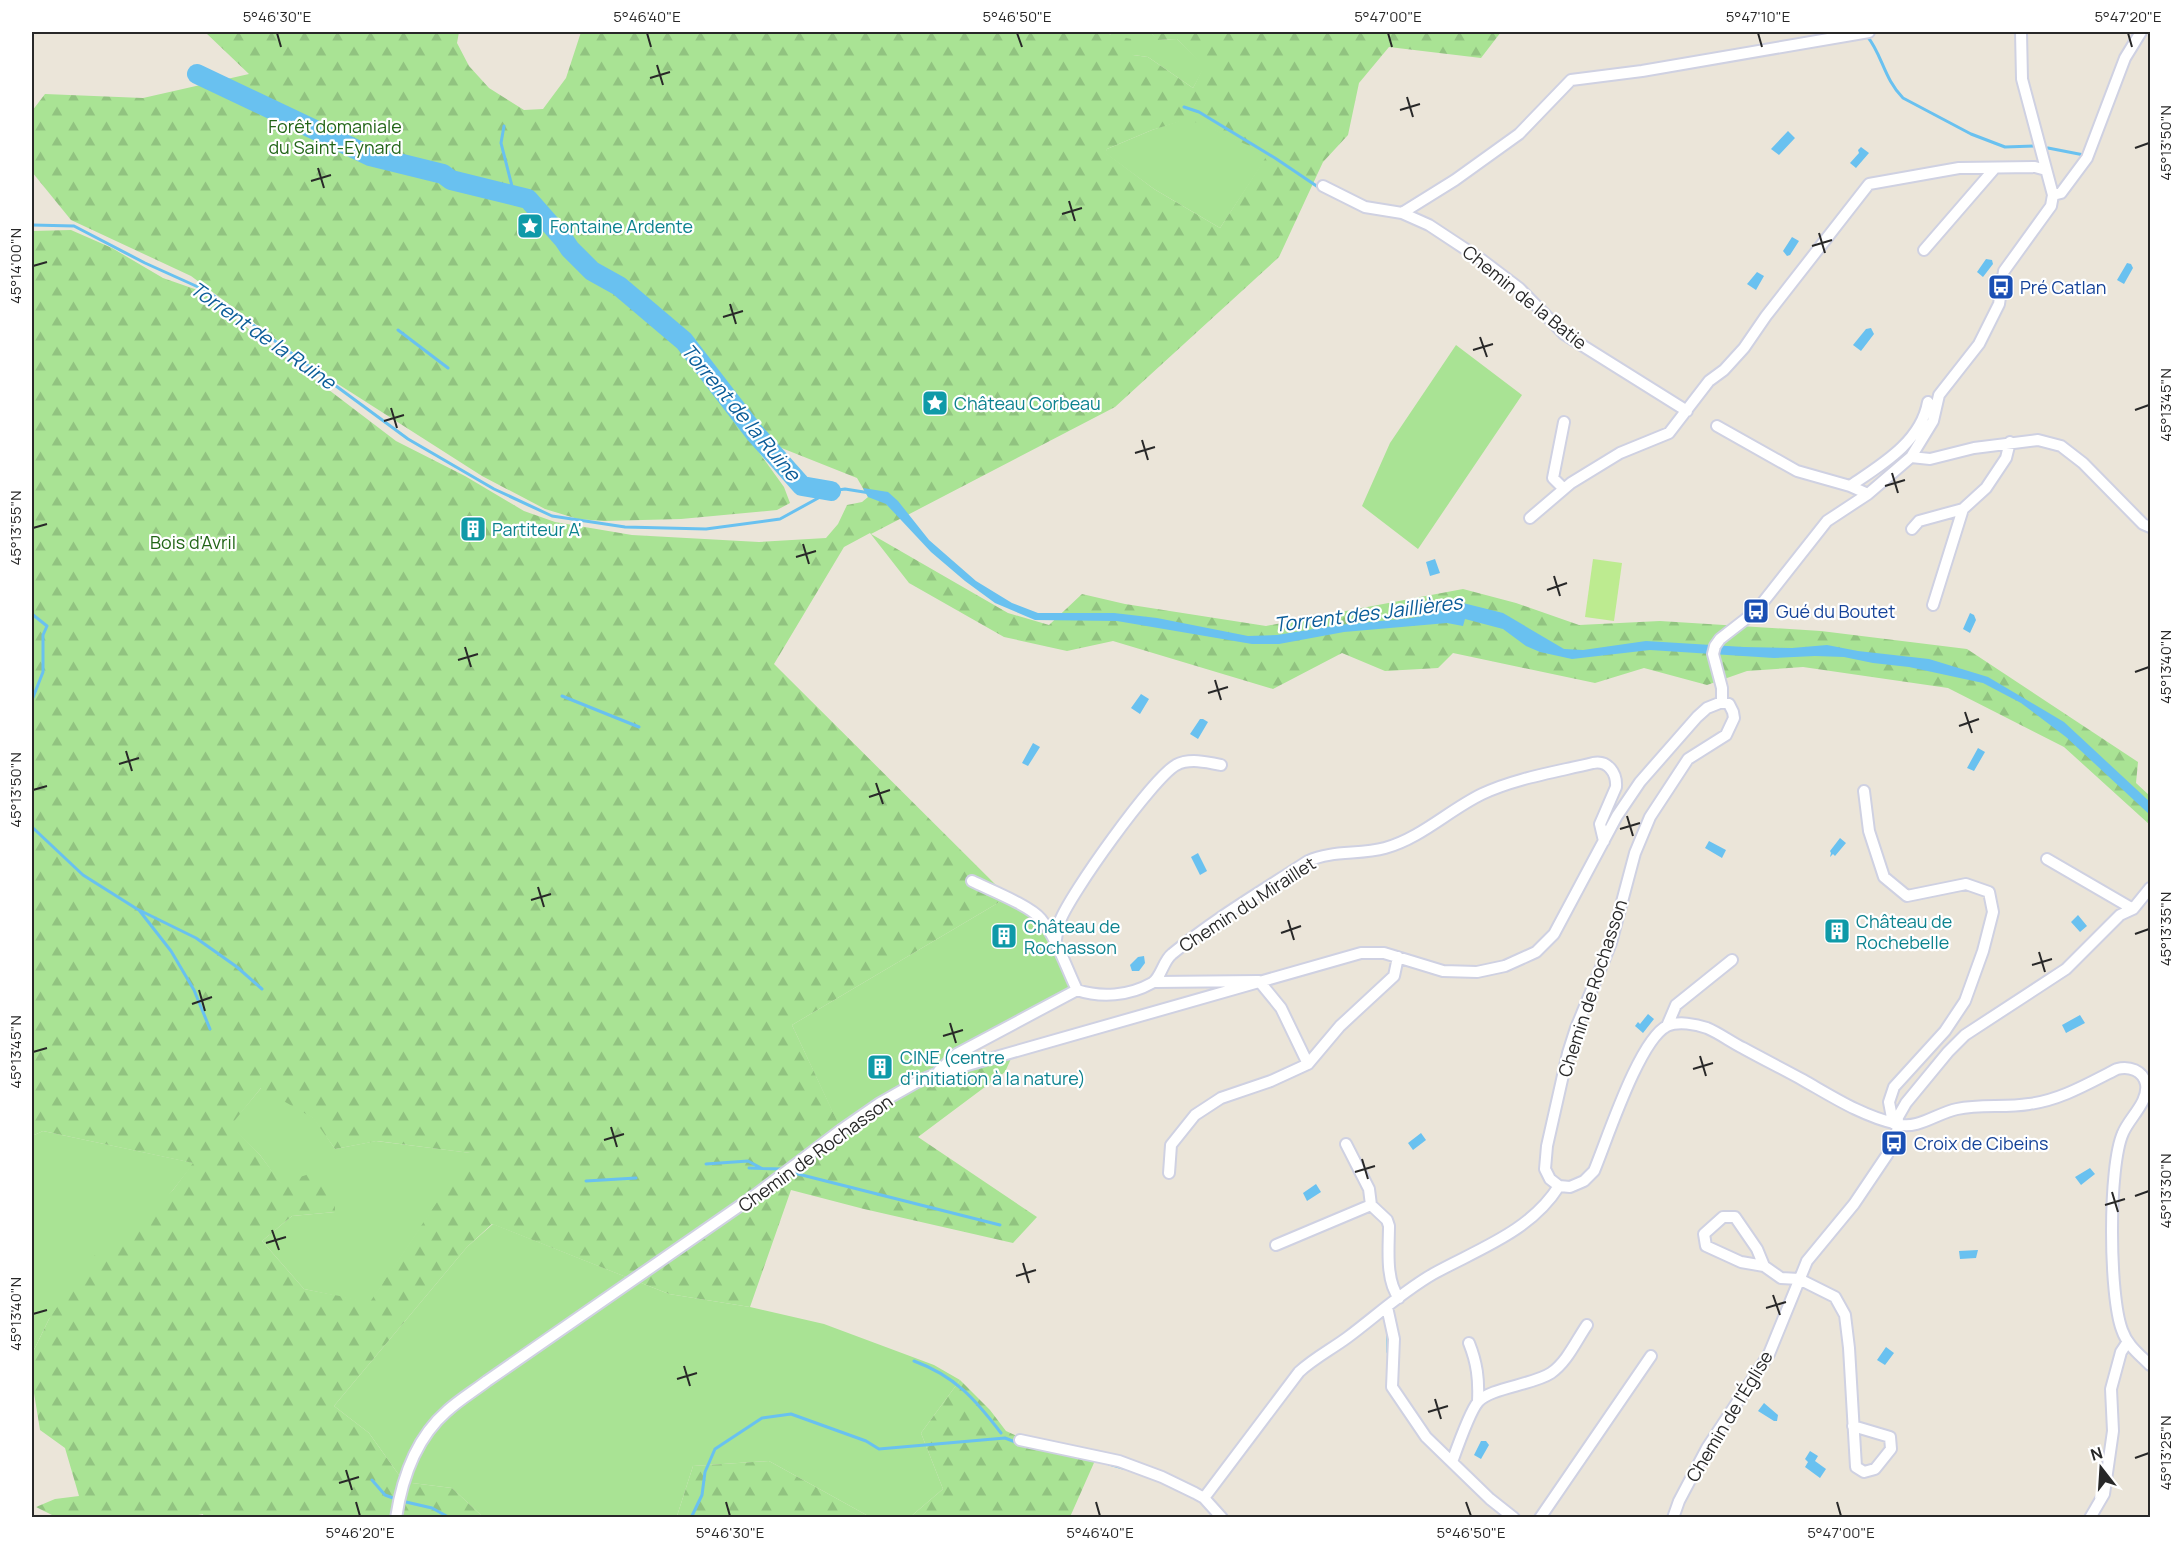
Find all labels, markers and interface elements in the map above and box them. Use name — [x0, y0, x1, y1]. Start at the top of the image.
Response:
text: 5°46'30"E — [243, 6, 311, 27]
text: 5°46'40"E — [613, 6, 681, 27]
text: 5°46'50"E — [982, 6, 1052, 27]
text: 5°47'00"E — [1354, 6, 1422, 27]
text: 5°47'10"E — [1726, 6, 1790, 27]
text: 5°47'20"E — [2094, 6, 2162, 27]
text: 45°13'50"N — [2155, 105, 2176, 181]
park label: Forêt domaniale du Saint-Eynard — [268, 114, 402, 159]
place icon: Fontaine Ardente — [515, 211, 545, 241]
place label: Fontaine Ardente — [550, 214, 693, 238]
text: 45°14'00"N — [5, 228, 26, 304]
street label: Chemin de la Batie — [1458, 239, 1592, 355]
bus stop icon: Pré Catlan — [1986, 272, 2016, 302]
water label: Torrent de la Ruine — [185, 275, 342, 396]
place label: Pré Catlan — [2020, 275, 2106, 299]
water label: Torrent de la Ruine — [675, 338, 807, 487]
text: 45°13'45"N — [2155, 368, 2176, 442]
place icon: Château Corbeau — [920, 388, 950, 418]
place label: Château Corbeau — [954, 391, 1101, 415]
text: 45°13'55"N — [5, 490, 26, 566]
building icon: Partiteur A' — [458, 514, 488, 544]
place label: Partiteur A' — [492, 517, 582, 541]
park label: Bois d'Avril — [150, 530, 236, 554]
water label: Torrent des Jaillières — [1272, 588, 1465, 638]
bus stop icon: Gué du Boutet — [1741, 596, 1771, 626]
place label: Gué du Boutet — [1776, 599, 1895, 623]
text: 45°13'40"N — [2155, 630, 2176, 704]
text: 45°13'50"N — [5, 752, 26, 828]
street label: Chemin du Miraillet — [1174, 851, 1320, 957]
text: 45°13'35"N — [2155, 892, 2176, 966]
street label: Chemin de Rochasson — [1552, 896, 1632, 1080]
place label: Château de Rochebelle — [1856, 909, 1952, 954]
place label: Château de Rochasson — [1024, 914, 1120, 959]
building icon: Château de Rochebelle — [1822, 916, 1852, 946]
building icon: Château de Rochasson — [989, 921, 1019, 951]
text: 45°13'45"N — [5, 1015, 26, 1089]
place label: CINE (centre d'initiation à la nature) — [900, 1045, 1086, 1090]
building icon: CINE (centre d'initiation à la nature) — [865, 1052, 895, 1082]
street label: Chemin de Rochasson — [733, 1089, 897, 1217]
bus stop icon: Croix de Cibeins — [1879, 1128, 1909, 1158]
place label: Croix de Cibeins — [1914, 1131, 2049, 1155]
text: 45°13'30"N — [2155, 1153, 2176, 1229]
text: 45°13'40"N — [5, 1277, 26, 1351]
street label: Chemin de l'Église — [1680, 1346, 1778, 1486]
text: 45°13'25"N — [2155, 1416, 2176, 1490]
north arrow — [2071, 1438, 2131, 1498]
text: N — [2088, 1441, 2105, 1466]
text: 5°46'20"E — [326, 1522, 394, 1543]
text: 5°46'30"E — [696, 1522, 764, 1543]
text: 5°46'40"E — [1066, 1522, 1134, 1543]
text: 5°46'50"E — [1436, 1522, 1506, 1543]
text: 5°47'00"E — [1807, 1522, 1875, 1543]

